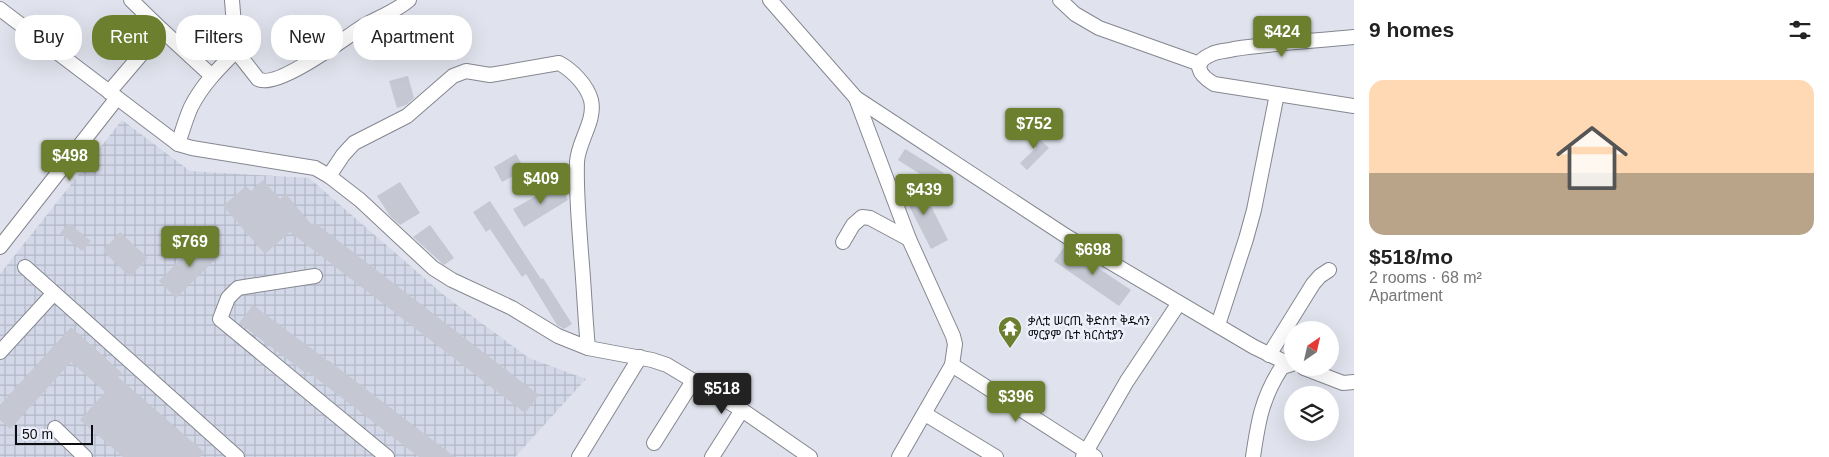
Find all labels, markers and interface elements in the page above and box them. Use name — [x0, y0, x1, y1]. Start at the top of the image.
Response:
chip: Buy — [15, 15, 82, 60]
chip: Rent — [92, 15, 166, 60]
chip: Filters — [176, 15, 261, 60]
chip: New — [271, 15, 343, 60]
chip: Apartment — [353, 15, 472, 60]
pin: $424 — [1252, 15, 1312, 58]
icon: filters — [1786, 16, 1814, 44]
text: 9 homes — [1369, 18, 1454, 41]
text: $424 — [1264, 23, 1300, 40]
pin: $752 — [1004, 108, 1064, 150]
icon: home — [1547, 113, 1637, 203]
text: $752 — [1016, 115, 1052, 132]
pin: $498 — [40, 140, 100, 182]
text: $498 — [52, 147, 88, 164]
pin: $409 — [511, 162, 571, 205]
text: $409 — [523, 170, 559, 187]
pin: $439 — [894, 174, 954, 216]
text: $439 — [906, 181, 942, 198]
pin: $769 — [160, 226, 220, 268]
text: $769 — [172, 233, 208, 250]
pin: $698 — [1063, 234, 1123, 276]
text: $698 — [1075, 241, 1111, 258]
text: $518/mo — [1369, 245, 1453, 268]
text: 2 rooms · 68 m² — [1369, 269, 1482, 286]
text: Apartment — [1369, 287, 1443, 304]
place label: ቃሊቲ ሠርጢ ቅድስተ ቅዱሳን ማርያም ቤተ ክርስቲያን — [1028, 314, 1150, 342]
temple icon: ቃሊቲ ሠርጢ ቅድስተ ቅዱሳን ማርያም ቤተ ክርስቲያን — [997, 315, 1023, 349]
north arrow — [1284, 321, 1339, 376]
map controls — [1284, 321, 1339, 441]
pin: $518 — [692, 372, 752, 415]
text: $518 — [704, 380, 740, 397]
pin: $396 — [986, 380, 1046, 423]
button: layers — [1284, 386, 1339, 441]
text: $396 — [998, 388, 1034, 405]
scale bar — [15, 422, 92, 445]
text: 50 m — [22, 426, 53, 442]

